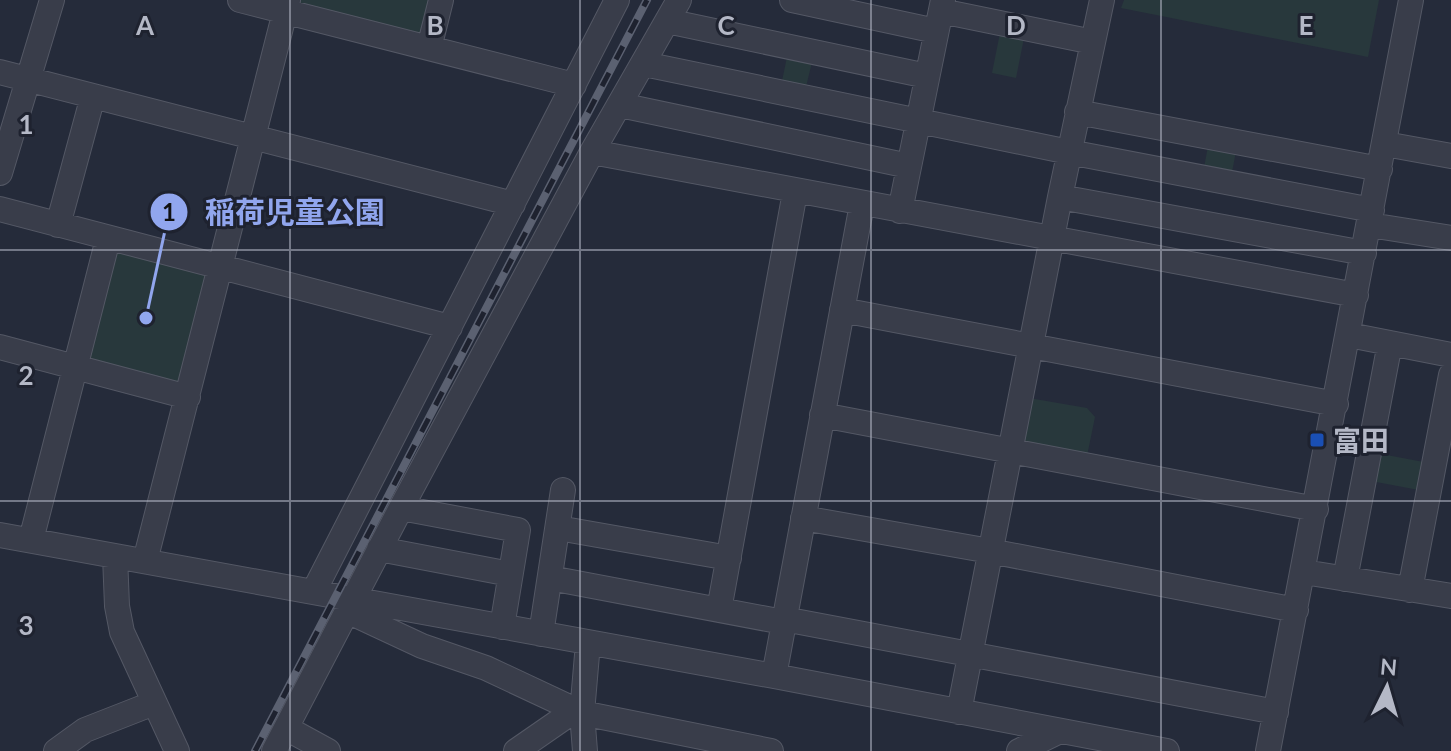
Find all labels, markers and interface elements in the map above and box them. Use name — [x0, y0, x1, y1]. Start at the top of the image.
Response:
text: A — [135, 9, 155, 41]
text: B — [426, 9, 444, 41]
text: C — [717, 9, 735, 41]
text: D — [1006, 9, 1026, 41]
text: E — [1299, 9, 1313, 41]
text: 1 — [18, 108, 34, 140]
callout: 稲荷児童公園 — [149, 185, 401, 239]
text: 稲荷児童公園 — [205, 193, 385, 229]
text: 1 — [162, 197, 176, 226]
text: 2 — [18, 359, 34, 391]
place label: 富田 — [1333, 423, 1389, 457]
marker: 富田 — [1308, 431, 1326, 449]
text: 3 — [18, 609, 34, 641]
north arrow — [1347, 647, 1427, 727]
text: N — [1379, 652, 1398, 681]

